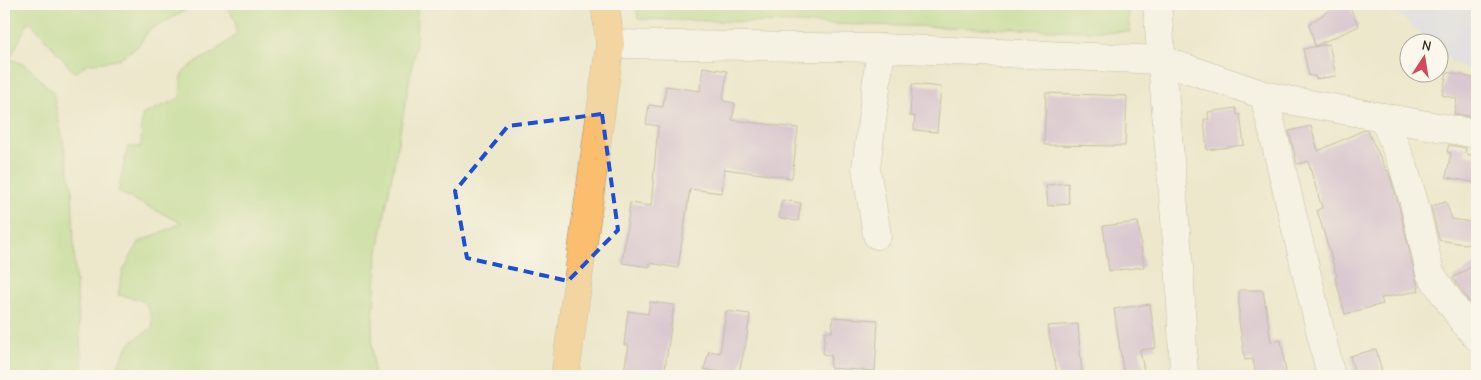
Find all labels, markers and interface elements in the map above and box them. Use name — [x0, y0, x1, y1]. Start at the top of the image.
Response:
north arrow — [1398, 32, 1448, 82]
text: N — [1420, 37, 1433, 55]

